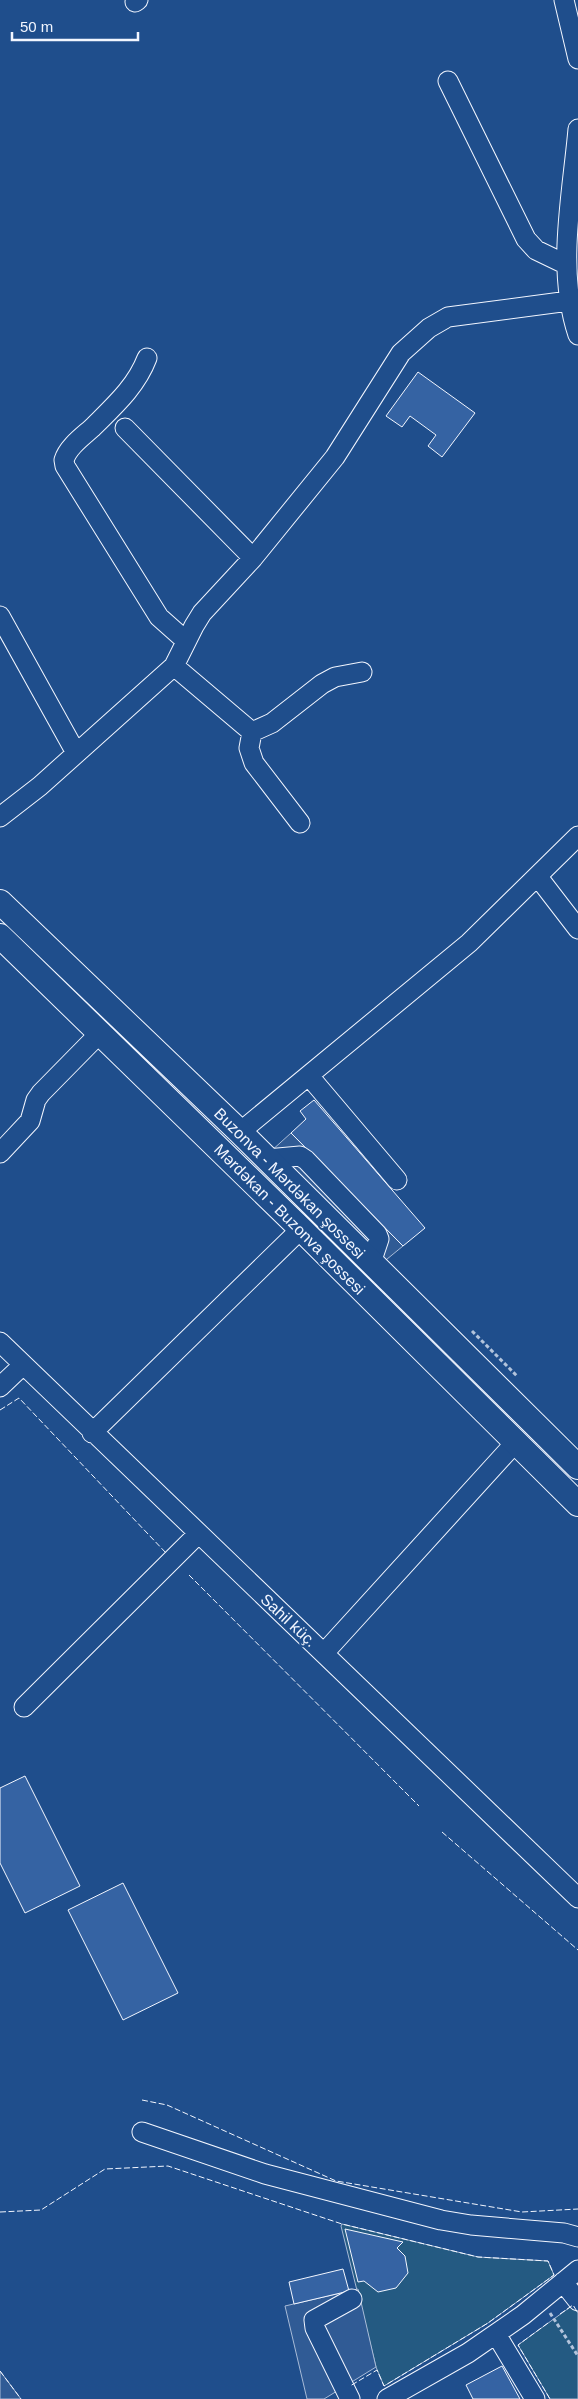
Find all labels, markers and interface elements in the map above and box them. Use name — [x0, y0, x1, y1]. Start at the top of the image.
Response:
scale bar — [12, 10, 139, 42]
text: 50 m — [20, 18, 53, 35]
street label: Buzonva - Mərdəkan şossesi — [211, 1105, 368, 1262]
street label: Mərdəkan - Buzonva şossesi — [211, 1141, 368, 1298]
street label: Sahil küç. — [257, 1590, 320, 1650]

